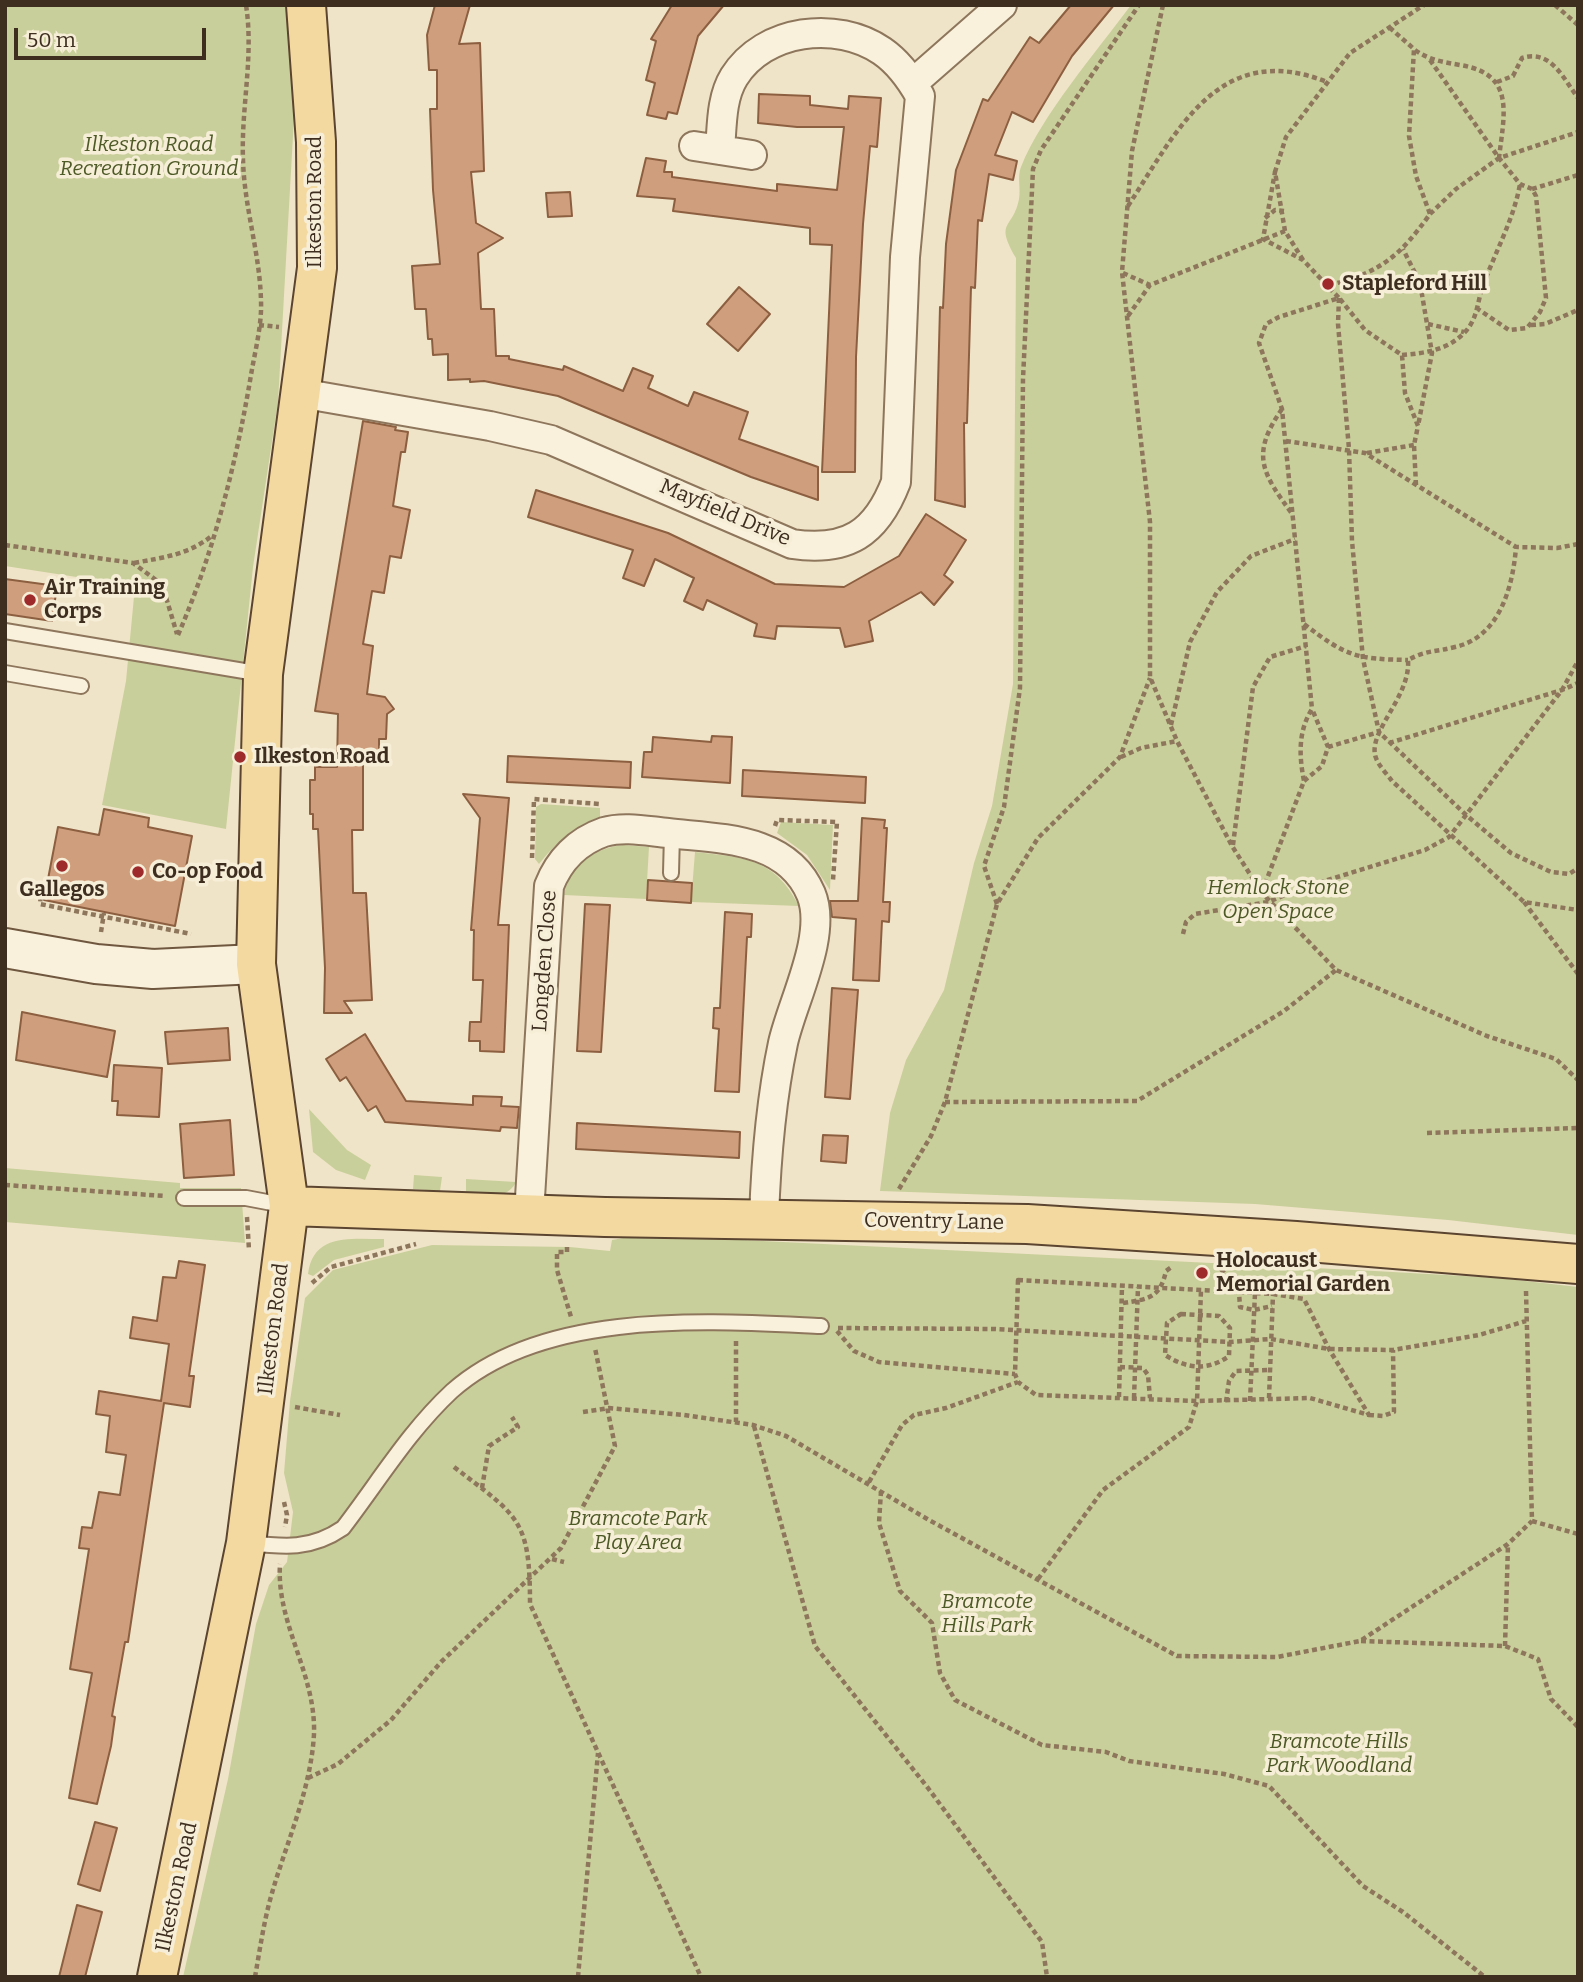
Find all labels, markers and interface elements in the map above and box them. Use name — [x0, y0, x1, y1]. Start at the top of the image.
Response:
scale bar — [18, 14, 210, 58]
text: 50 m — [27, 27, 76, 53]
park label: Ilkeston Road Recreation Ground — [60, 132, 238, 182]
street label: Ilkeston Road — [302, 136, 328, 268]
place label: Stapleford Hill — [1342, 271, 1487, 297]
marker: Stapleford Hill — [1320, 276, 1336, 292]
street label: Mayfield Drive — [656, 474, 794, 552]
place label: Air Training Corps — [44, 575, 165, 625]
marker: Air Training Corps — [22, 592, 38, 608]
place label: Ilkeston Road — [254, 744, 389, 770]
marker: Ilkeston Road — [232, 749, 248, 765]
marker: Gallegos — [54, 858, 70, 874]
place label: Co-op Food — [152, 859, 263, 885]
marker: Co-op Food — [130, 864, 146, 880]
park label: Hemlock Stone Open Space — [1207, 875, 1349, 925]
place label: Gallegos — [19, 877, 105, 903]
street label: Longden Close — [527, 889, 563, 1033]
street label: Coventry Lane — [864, 1208, 1004, 1236]
place label: Holocaust Memorial Garden — [1216, 1248, 1390, 1298]
street label: Ilkeston Road — [253, 1262, 295, 1396]
marker: Holocaust Memorial Garden — [1194, 1265, 1210, 1281]
park label: Bramcote Park Play Area — [568, 1506, 708, 1556]
park label: Bramcote Hills Park — [941, 1589, 1033, 1639]
park label: Bramcote Hills Park Woodland — [1266, 1729, 1412, 1779]
street label: Ilkeston Road — [151, 1820, 203, 1954]

